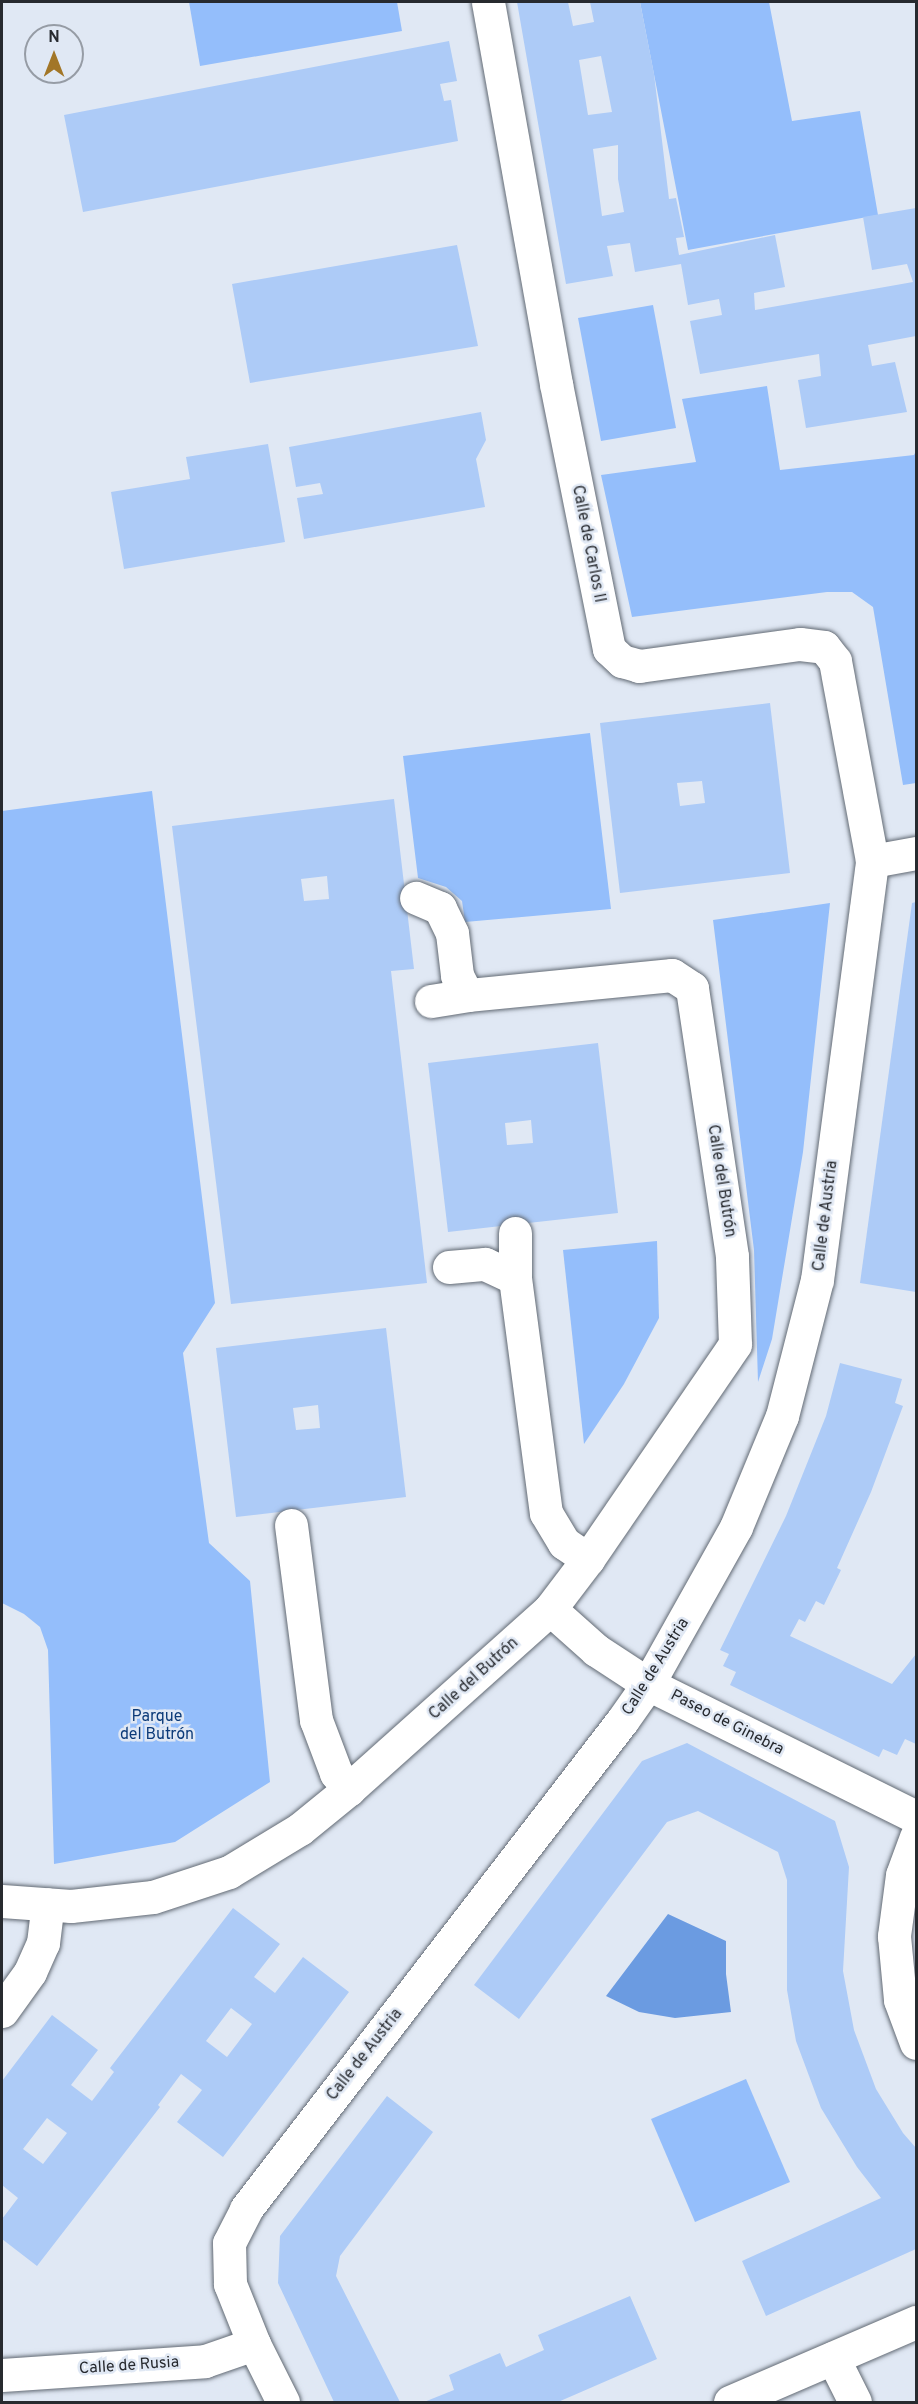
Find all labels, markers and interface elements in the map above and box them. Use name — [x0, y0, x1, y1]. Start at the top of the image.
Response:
north arrow — [24, 24, 84, 84]
text: N — [48, 28, 60, 48]
street label: Calle de Carlos II — [567, 484, 609, 604]
street label: Calle del Butrón — [703, 1123, 739, 1239]
street label: Calle de Austria — [810, 1159, 842, 1273]
street label: Calle de Austria — [618, 1614, 694, 1720]
street label: Calle del Butrón — [425, 1634, 523, 1724]
street label: Paseo de Ginebra — [667, 1686, 787, 1760]
park label: Parque del Butrón — [120, 1707, 194, 1745]
street label: Calle de Austria — [323, 2005, 407, 2105]
street label: Calle de Rusia — [78, 2353, 180, 2379]

